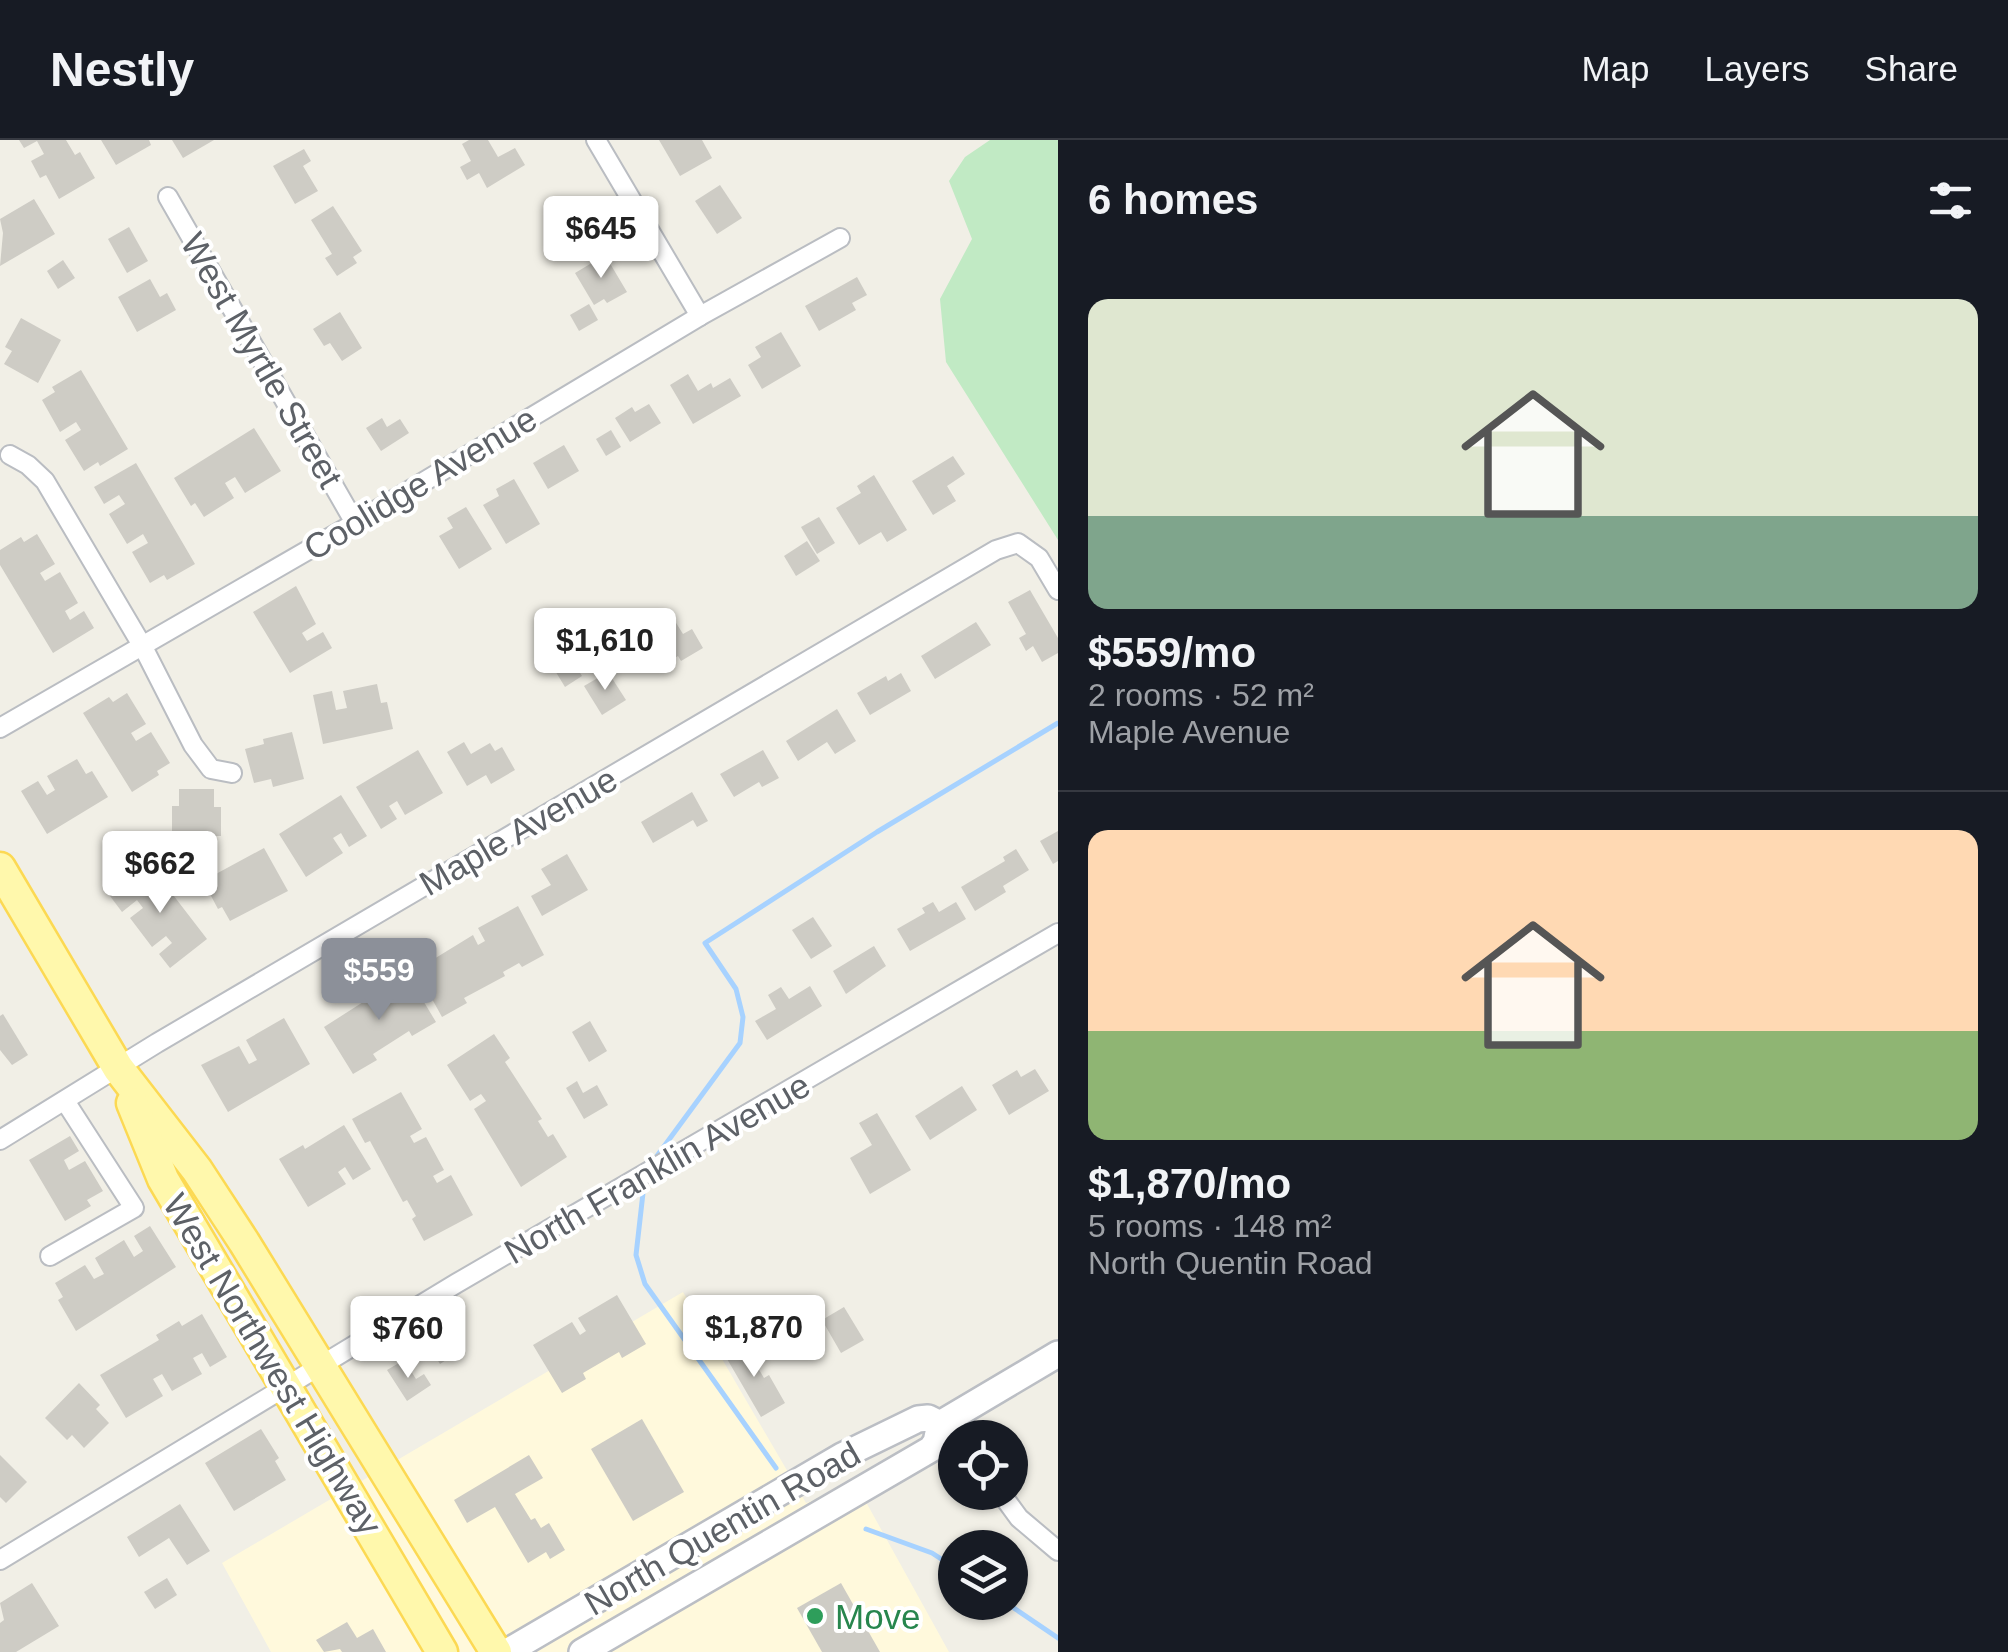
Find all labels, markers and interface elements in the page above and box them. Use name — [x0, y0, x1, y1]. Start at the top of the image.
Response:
text: Nestly — [50, 43, 194, 96]
text: Map — [1581, 49, 1650, 88]
text: Layers — [1705, 49, 1810, 88]
text: Share — [1865, 49, 1958, 88]
icon: filters — [1923, 173, 1978, 228]
text: 6 homes — [1088, 176, 1258, 223]
pin: $645 — [542, 196, 660, 281]
text: $645 — [565, 210, 637, 246]
street label: West Myrtle Street — [173, 226, 351, 494]
icon: home — [1443, 364, 1623, 544]
street label: Coolidge Avenue — [297, 398, 543, 568]
pin: $1,610 — [524, 608, 686, 693]
text: $1,610 — [556, 622, 654, 658]
text: $559/mo — [1088, 629, 1256, 676]
text: 2 rooms · 52 m² — [1088, 677, 1314, 713]
text: Maple Avenue — [1088, 714, 1290, 750]
street label: Maple Avenue — [412, 759, 624, 903]
pin: $662 — [101, 831, 219, 916]
text: $662 — [124, 845, 196, 881]
icon: home — [1443, 895, 1623, 1075]
pin: $559 — [320, 938, 438, 1023]
text: $559 — [343, 952, 415, 988]
street label: North Franklin Avenue — [498, 1065, 816, 1271]
text: $1,870/mo — [1088, 1160, 1291, 1207]
street label: West Northwest Highway — [156, 1187, 390, 1542]
text: 5 rooms · 148 m² — [1088, 1208, 1332, 1244]
text: North Quentin Road — [1088, 1245, 1373, 1281]
pin: $1,870 — [673, 1295, 835, 1380]
pin: $760 — [349, 1296, 467, 1381]
text: $1,870 — [705, 1309, 803, 1345]
text: $760 — [372, 1310, 444, 1346]
map controls — [938, 1420, 1028, 1620]
button: locate — [938, 1420, 1028, 1510]
street label: North Quentin Road — [577, 1433, 867, 1623]
button: layers — [938, 1530, 1028, 1620]
place label: Move — [835, 1597, 921, 1636]
marker: Move — [804, 1605, 826, 1627]

